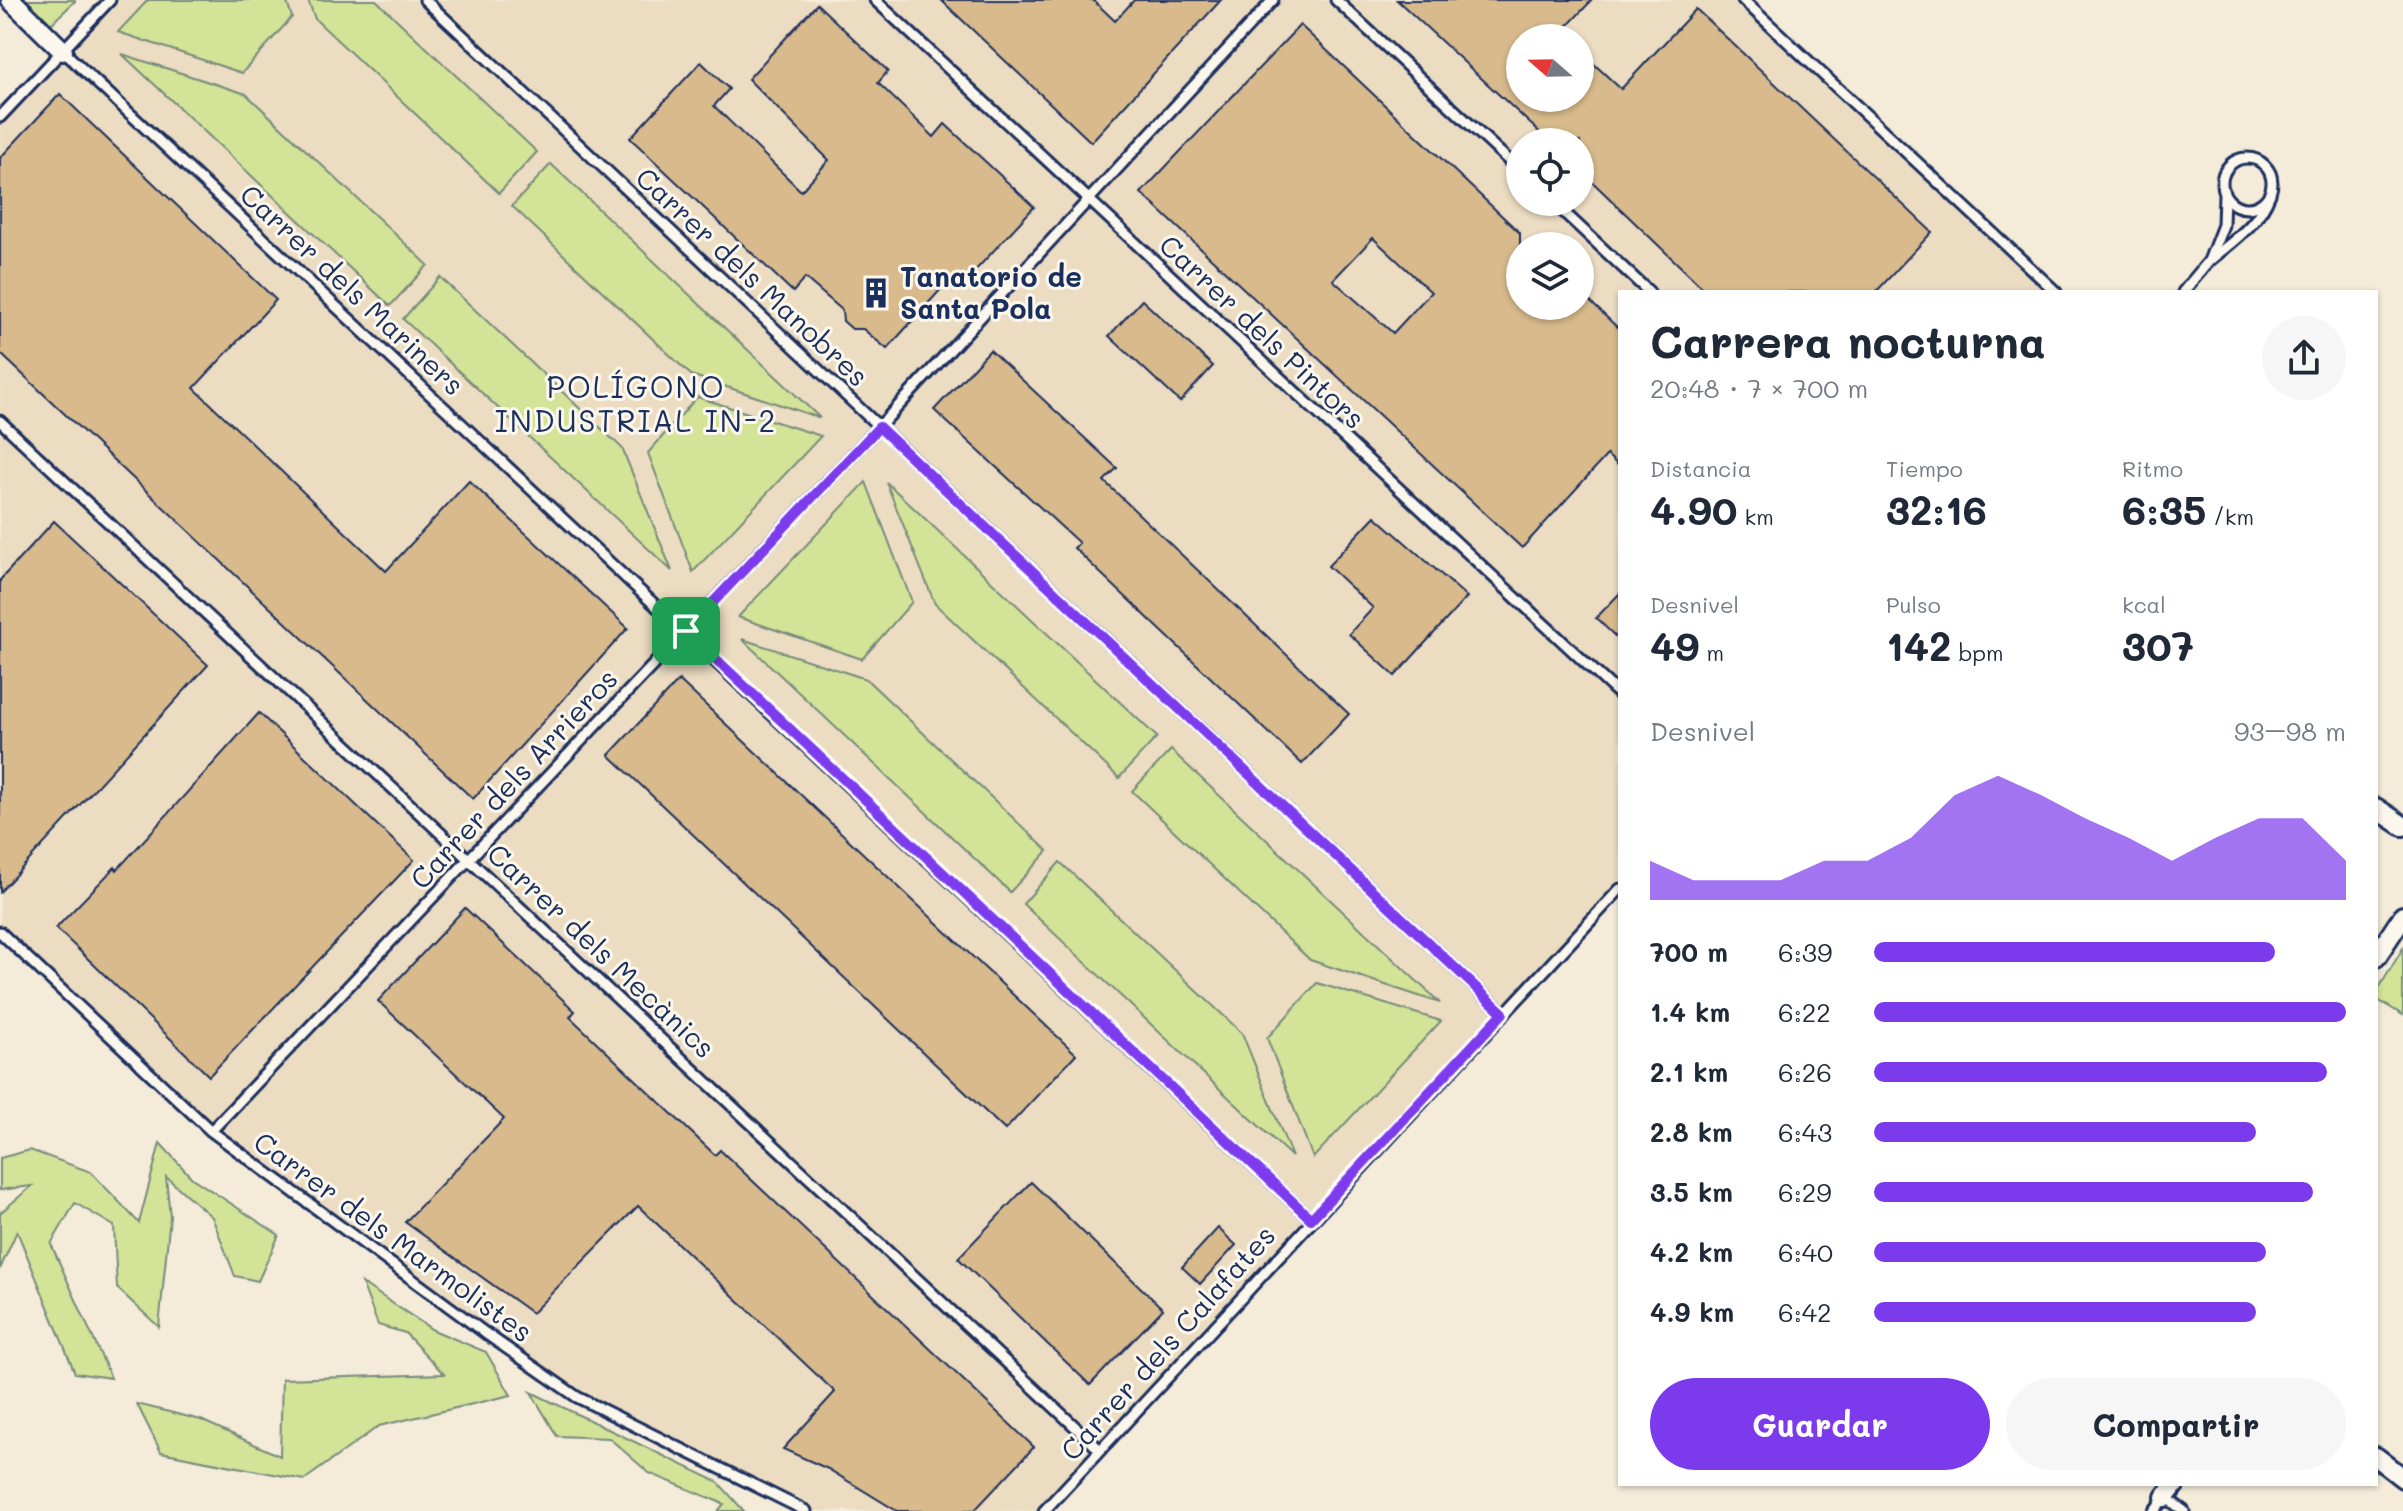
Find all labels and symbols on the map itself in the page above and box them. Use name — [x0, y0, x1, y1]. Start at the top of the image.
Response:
north arrow — [1506, 24, 1594, 112]
street label: Carrer dels Manobres — [629, 159, 877, 394]
street label: Carrer dels Mariners — [233, 176, 472, 403]
street label: Carrer dels Pintors — [1152, 227, 1373, 436]
place label: Tanatorio de Santa Pola — [900, 258, 1082, 326]
building icon: Tanatorio de Santa Pola — [859, 276, 893, 310]
district label: POLÍGONO INDUSTRIAL IN-2 — [495, 366, 777, 440]
pin — [652, 597, 720, 665]
street label: Carrer dels Arrieros — [402, 661, 625, 896]
street label: Carrer dels Mecànics — [480, 835, 723, 1065]
street label: Carrer dels Marmolistes — [247, 1123, 540, 1349]
street label: Carrer dels Calafates — [1052, 1217, 1282, 1467]

